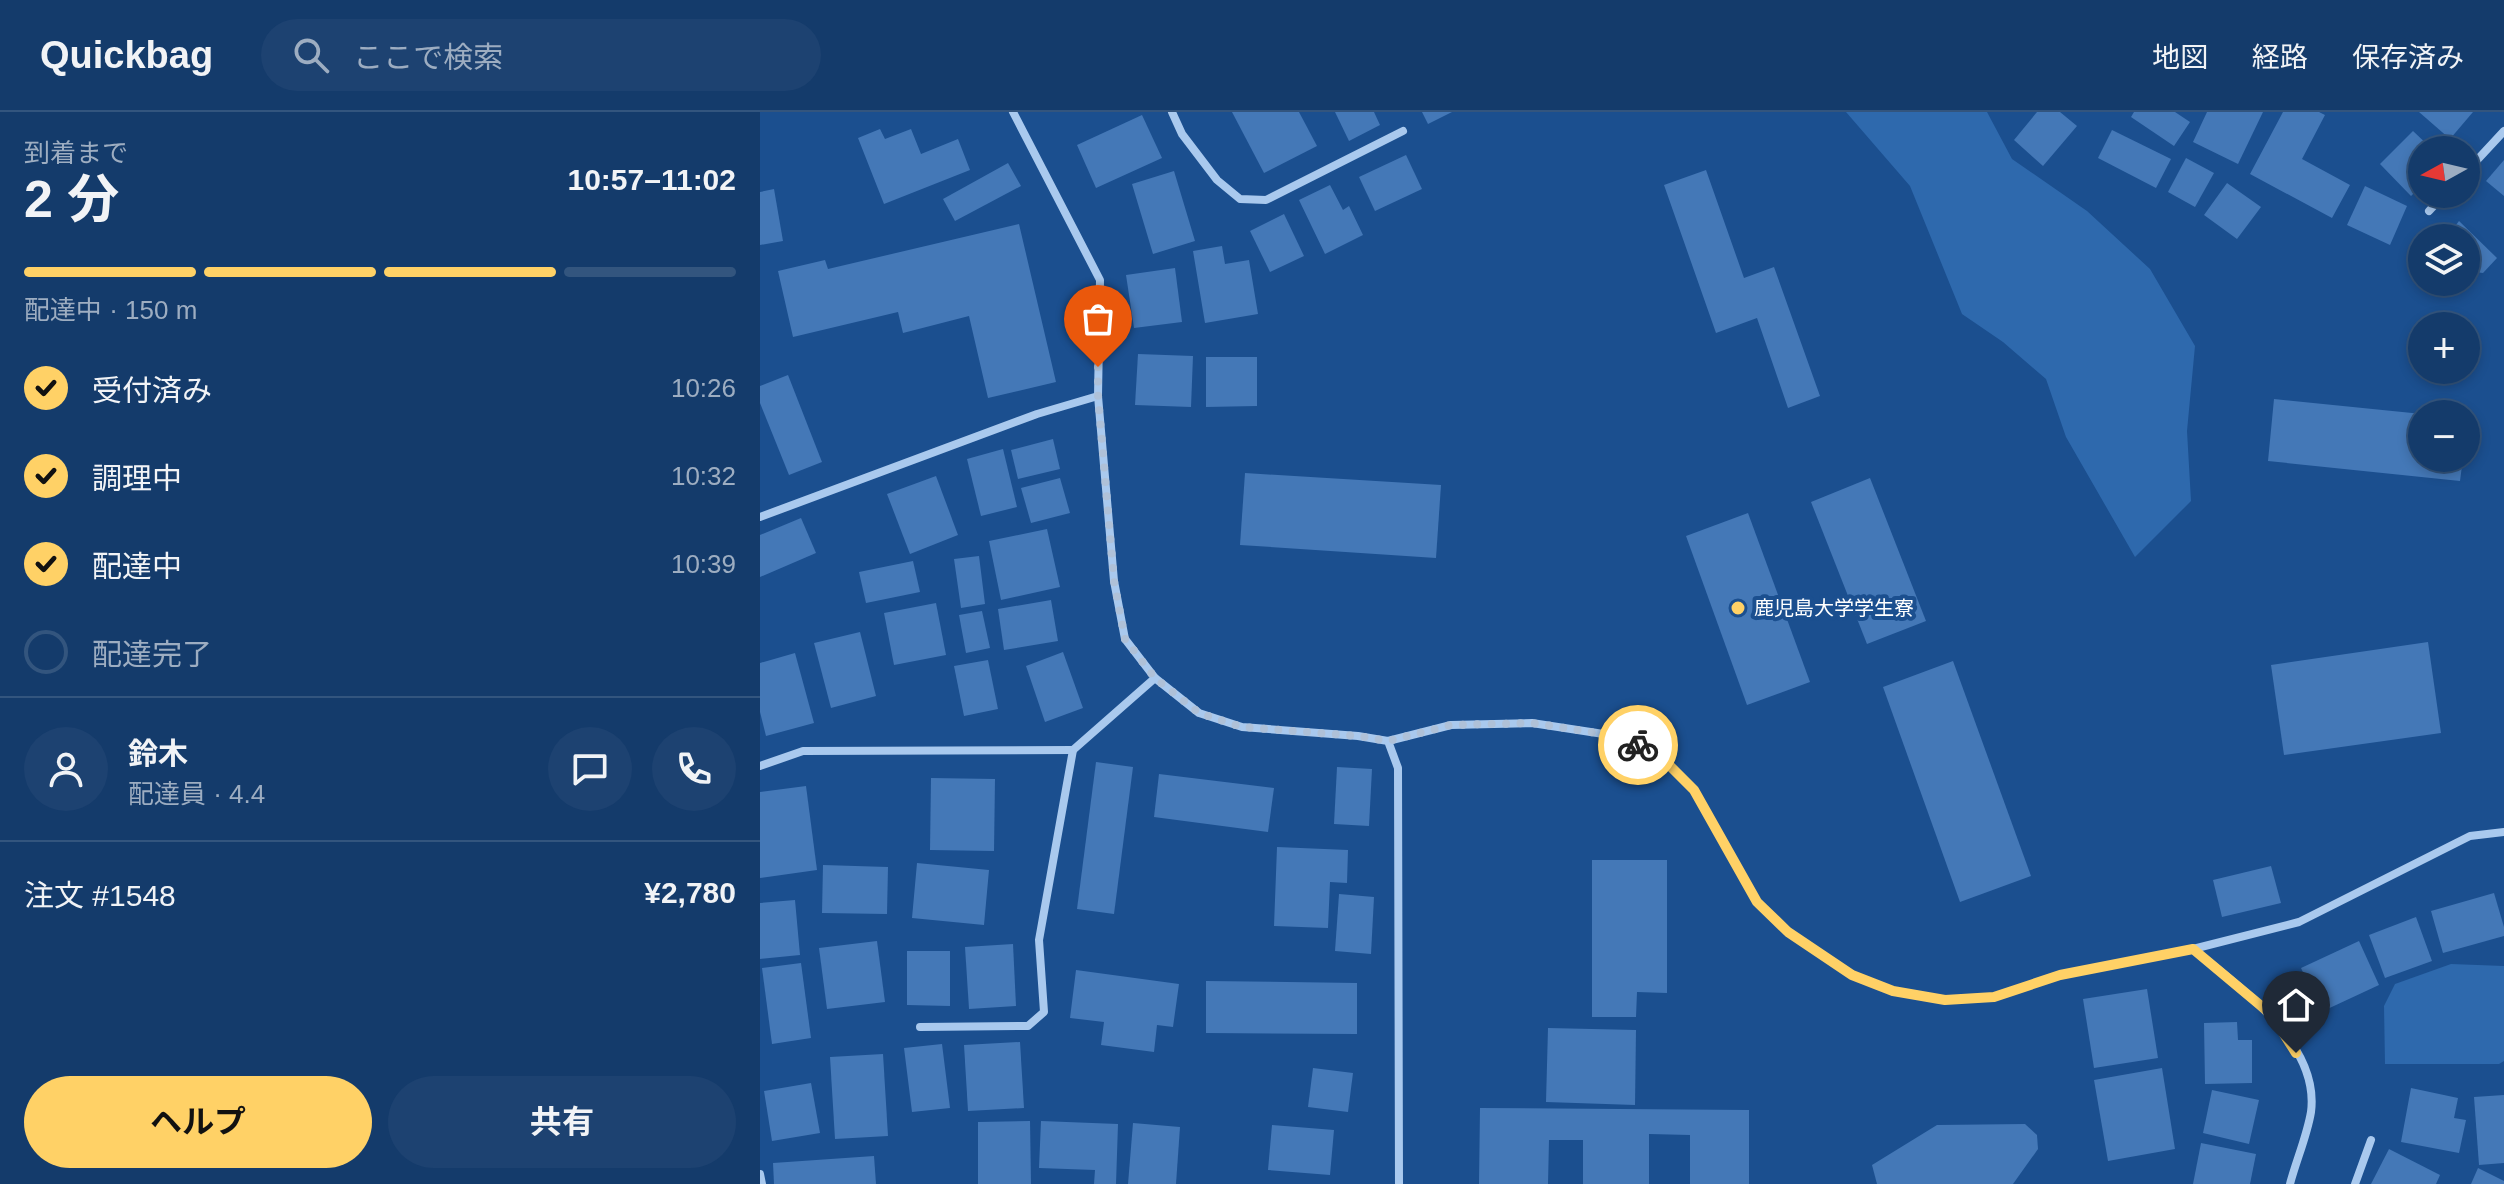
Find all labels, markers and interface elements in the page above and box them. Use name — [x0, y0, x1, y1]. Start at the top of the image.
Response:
search box — [261, 19, 821, 91]
icon: search — [289, 33, 333, 77]
text: Quickbag — [40, 34, 213, 76]
text: ここで検索 — [353, 41, 503, 74]
text: 地図 — [2152, 42, 2208, 73]
text: 経路 — [2252, 42, 2308, 73]
text: 保存済み — [2352, 42, 2464, 73]
north arrow — [2408, 136, 2480, 208]
map controls — [2408, 136, 2480, 472]
text: 到着まで — [24, 138, 128, 168]
text: 10:57–11:02 — [568, 163, 736, 196]
text: 2 分 — [24, 170, 119, 228]
button: layers — [2408, 224, 2480, 296]
pin — [1064, 285, 1132, 367]
text: 配達中 · 150 m — [24, 295, 197, 325]
icon: bag — [1076, 297, 1120, 341]
button: + — [2408, 312, 2480, 384]
icon: check — [24, 366, 68, 410]
text: 10:26 — [671, 373, 736, 403]
text: 受付済み — [92, 374, 212, 407]
button: − — [2408, 400, 2480, 472]
icon: check — [24, 454, 68, 498]
text: 10:32 — [671, 461, 736, 491]
text: 調理中 — [92, 462, 182, 495]
icon: check — [24, 542, 68, 586]
text: 10:39 — [671, 549, 736, 579]
text: 配達中 — [92, 550, 182, 583]
place label: 鹿児島大学学生寮 — [1754, 597, 1914, 619]
marker: 鹿児島大学学生寮 — [1729, 599, 1747, 617]
text: 配達完了 — [92, 638, 212, 671]
courier — [1598, 705, 1678, 785]
icon: bike — [1616, 723, 1660, 767]
button: person — [24, 727, 108, 811]
button: chat — [548, 727, 632, 811]
button: phone — [652, 727, 736, 811]
text: 鈴木 — [128, 737, 188, 770]
text: 配達員 · 4.4 — [128, 779, 265, 809]
text: ¥2,780 — [644, 876, 736, 909]
text: 注文 #1548 — [24, 879, 176, 912]
pin — [2262, 971, 2330, 1053]
icon: home — [2274, 983, 2318, 1027]
button: ヘルプ — [24, 1076, 372, 1168]
button: 共有 — [388, 1076, 736, 1168]

